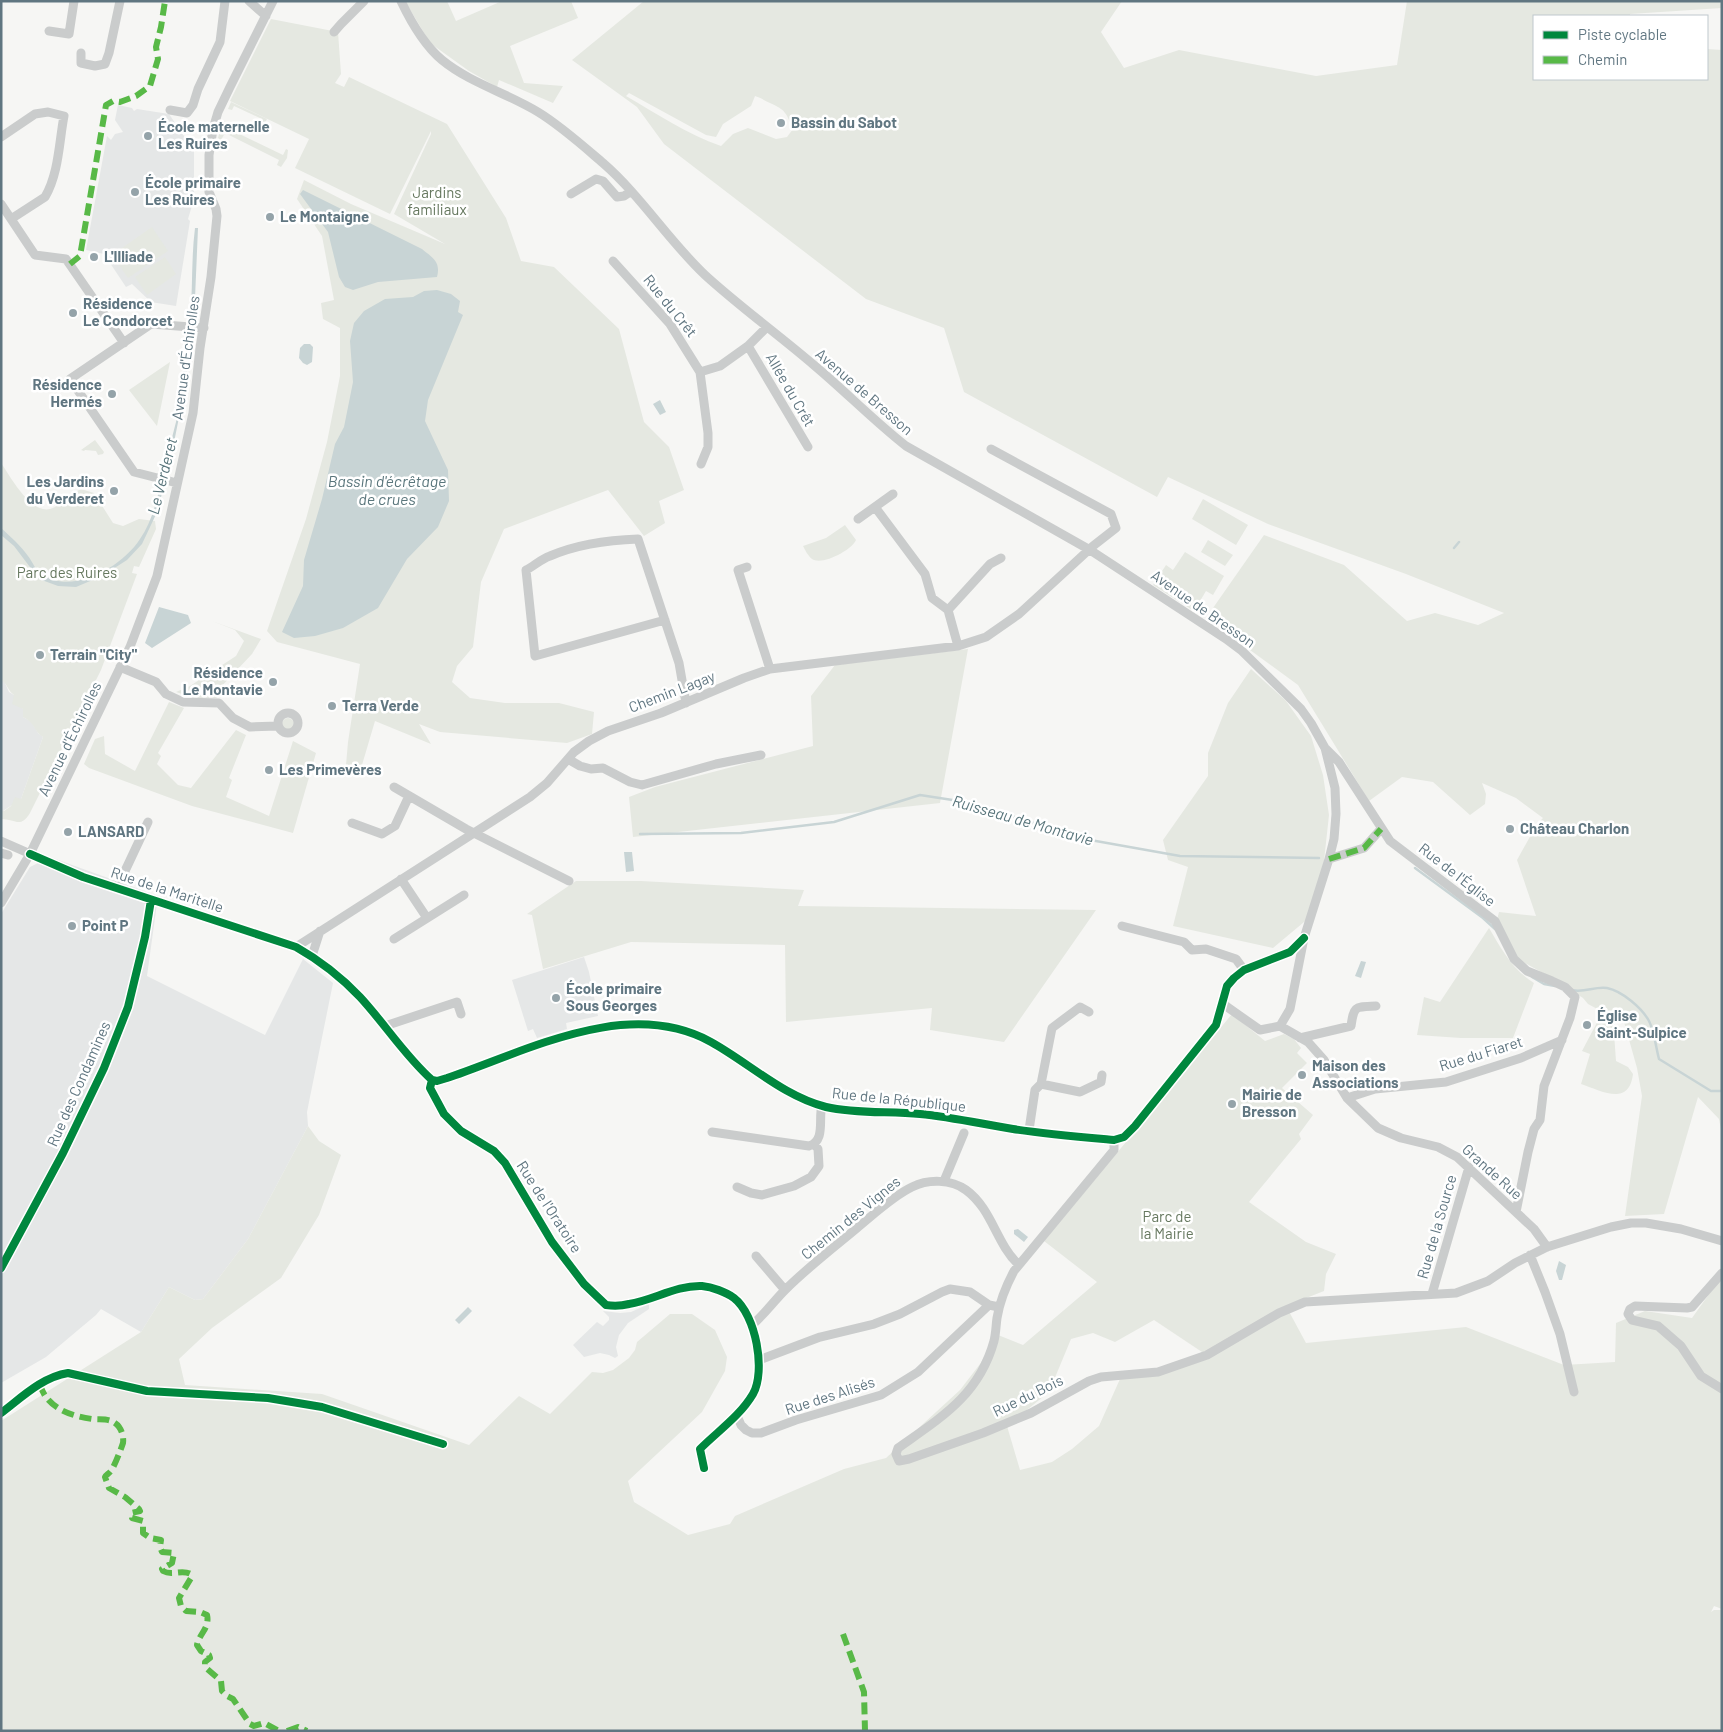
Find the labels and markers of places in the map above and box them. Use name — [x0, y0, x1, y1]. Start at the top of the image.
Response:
place label: Bassin du Sabot — [791, 113, 897, 131]
place label: École maternelle Les Ruires — [158, 117, 270, 152]
marker: Bassin du Sabot — [775, 117, 787, 129]
marker: École maternelle Les Ruires — [142, 130, 154, 142]
place label: École primaire Les Ruires — [145, 173, 241, 208]
marker: École primaire Les Ruires — [129, 186, 141, 198]
place label: Le Montaigne — [280, 207, 369, 225]
marker: Le Montaigne — [264, 211, 276, 223]
place label: L'Illiade — [104, 247, 153, 265]
marker: L'Illiade — [88, 251, 100, 263]
place label: Résidence Le Condorcet — [83, 294, 173, 329]
marker: Résidence Le Condorcet — [67, 307, 79, 319]
place label: Résidence Hermés — [32, 375, 102, 410]
marker: Résidence Hermés — [106, 388, 118, 400]
place label: Les Jardins du Verderet — [26, 472, 104, 507]
marker: Les Jardins du Verderet — [108, 485, 120, 497]
place label: Terrain "City" — [50, 645, 138, 663]
marker: Terrain "City" — [34, 649, 46, 661]
place label: Résidence Le Montavie — [183, 663, 263, 698]
marker: Résidence Le Montavie — [267, 676, 279, 688]
place label: Terra Verde — [342, 696, 419, 714]
marker: Terra Verde — [326, 700, 338, 712]
place label: Les Primevères — [279, 760, 382, 778]
marker: Les Primevères — [263, 764, 275, 776]
place label: Château Charlon — [1520, 819, 1629, 837]
place label: LANSARD — [78, 822, 144, 840]
marker: Château Charlon — [1504, 823, 1516, 835]
marker: LANSARD — [62, 826, 74, 838]
place label: Point P — [82, 916, 129, 934]
marker: Point P — [66, 920, 78, 932]
place label: École primaire Sous Georges — [566, 979, 662, 1014]
marker: École primaire Sous Georges — [550, 992, 562, 1004]
place label: Église Saint-Sulpice — [1597, 1006, 1687, 1041]
marker: Église Saint-Sulpice — [1581, 1019, 1593, 1031]
place label: Maison des Associations — [1312, 1056, 1399, 1091]
marker: Maison des Associations — [1296, 1069, 1308, 1081]
place label: Mairie de Bresson — [1242, 1085, 1302, 1120]
marker: Mairie de Bresson — [1226, 1098, 1238, 1110]

